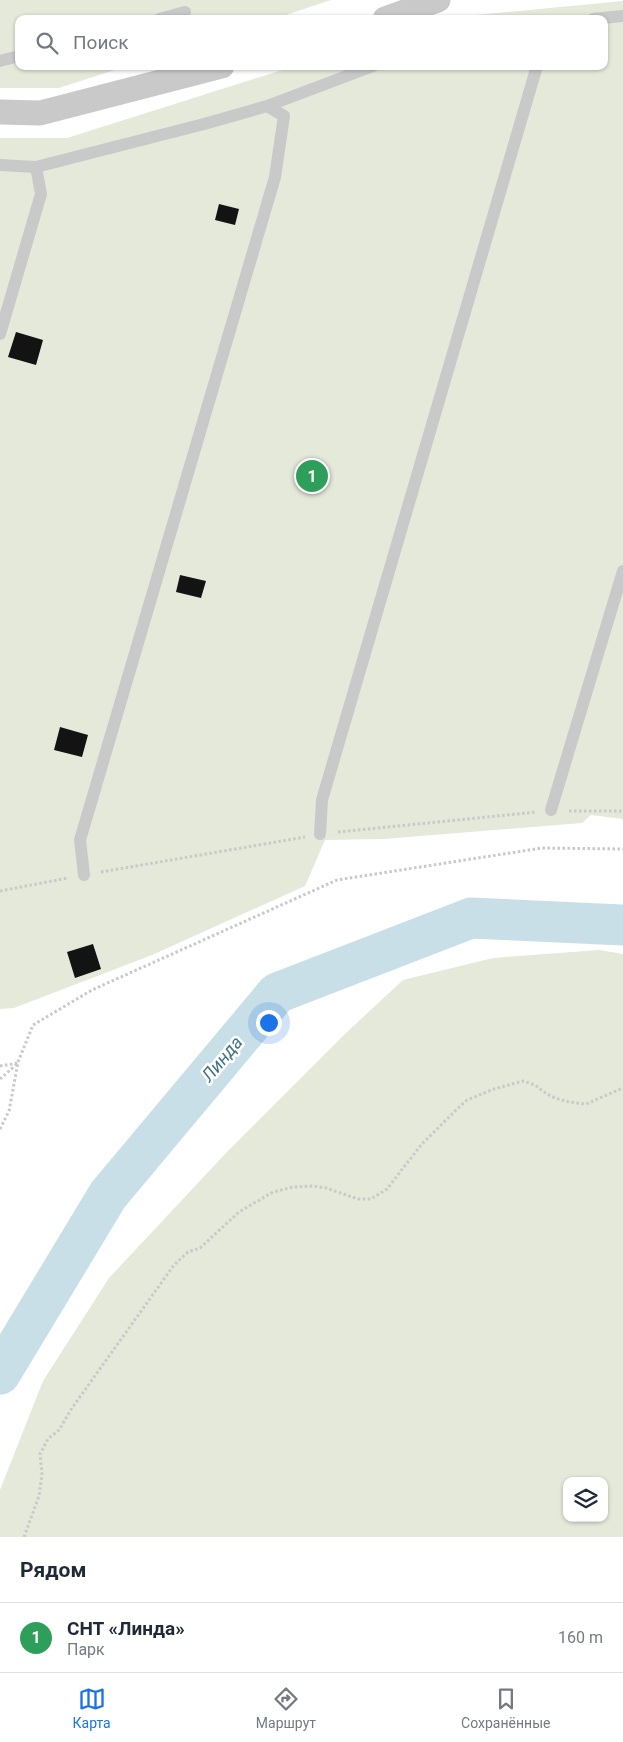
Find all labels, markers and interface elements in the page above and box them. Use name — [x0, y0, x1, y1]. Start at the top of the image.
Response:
search box — [15, 15, 608, 70]
icon: search — [33, 29, 61, 57]
text: Поиск — [73, 31, 129, 54]
pin: 1 — [296, 457, 328, 495]
your location — [256, 1010, 282, 1036]
water label: Линда — [196, 1032, 247, 1086]
map controls — [563, 1477, 608, 1522]
button: layers — [563, 1477, 608, 1522]
text: Рядом — [20, 1558, 86, 1582]
text: СНТ «Линда» — [67, 1617, 185, 1640]
text: 1 — [31, 1628, 41, 1647]
text: 160 m — [558, 1628, 603, 1647]
text: Парк — [67, 1640, 105, 1659]
tab: Карта — [73, 1685, 111, 1731]
tab: Маршрут — [256, 1685, 316, 1731]
tab: Сохранённые — [461, 1685, 550, 1731]

